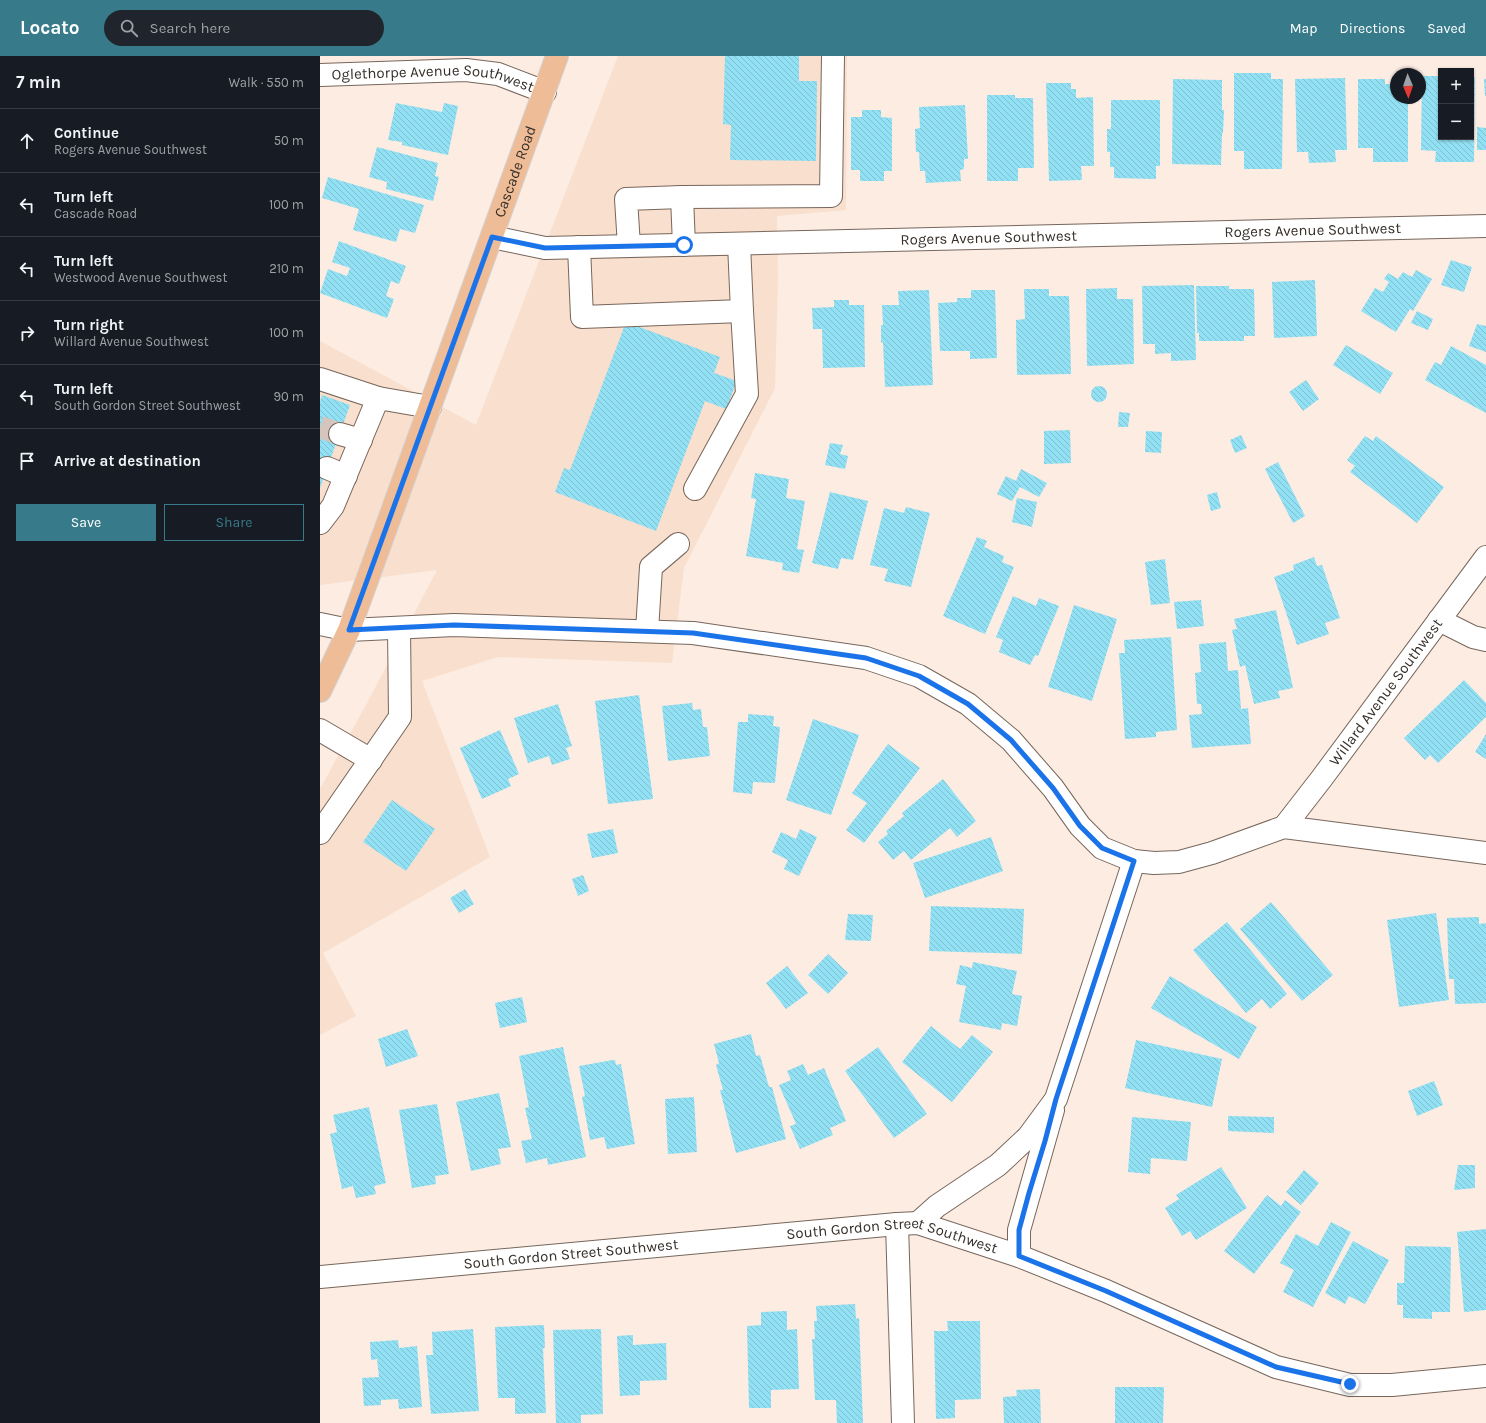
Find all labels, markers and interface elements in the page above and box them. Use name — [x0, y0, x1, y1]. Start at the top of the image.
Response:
search box — [104, 10, 384, 46]
text: Locato — [20, 17, 80, 39]
icon: search — [118, 17, 140, 39]
text: Search here — [150, 19, 230, 37]
text: Map — [1290, 20, 1318, 37]
text: Directions — [1340, 20, 1405, 37]
text: Saved — [1427, 20, 1466, 37]
street label: Oglethorpe Avenue Southwest — [331, 61, 537, 96]
north arrow — [1390, 68, 1426, 104]
map controls — [1438, 68, 1474, 140]
button: + — [1438, 68, 1474, 104]
text: 7 min — [16, 72, 61, 92]
text: Walk · 550 m — [229, 75, 304, 90]
button: − — [1438, 104, 1474, 140]
street label: Cascade Road — [490, 123, 540, 220]
text: Continue — [54, 124, 119, 142]
icon: ahead — [16, 130, 38, 152]
text: 50 m — [274, 133, 304, 148]
text: Rogers Avenue Southwest — [54, 142, 207, 157]
text: Turn left — [54, 188, 113, 206]
icon: left — [16, 194, 38, 216]
text: 100 m — [269, 197, 304, 212]
text: Cascade Road — [54, 206, 137, 221]
street label: Rogers Avenue Southwest — [1224, 219, 1402, 241]
street label: Rogers Avenue Southwest — [900, 227, 1078, 249]
route start — [675, 236, 693, 254]
text: Turn left — [54, 252, 113, 270]
icon: left — [16, 258, 38, 280]
text: 210 m — [269, 261, 304, 276]
text: Westwood Avenue Southwest — [54, 270, 227, 285]
text: Turn right — [54, 316, 124, 334]
icon: right — [16, 322, 38, 344]
text: 100 m — [269, 325, 304, 340]
text: Willard Avenue Southwest — [54, 334, 209, 349]
text: Turn left — [54, 380, 113, 398]
icon: left — [16, 386, 38, 408]
text: 90 m — [273, 389, 304, 404]
text: South Gordon Street Southwest — [54, 398, 241, 413]
icon: arrive — [16, 450, 38, 472]
text: Arrive at destination — [54, 452, 201, 470]
button: Save — [16, 504, 156, 541]
button: Share — [164, 504, 304, 541]
street label: Willard Avenue Southwest — [1325, 615, 1446, 769]
street label: South Gordon Street Southwest — [785, 1214, 1000, 1258]
street label: South Gordon Street Southwest — [463, 1235, 679, 1273]
route end — [1341, 1375, 1359, 1393]

